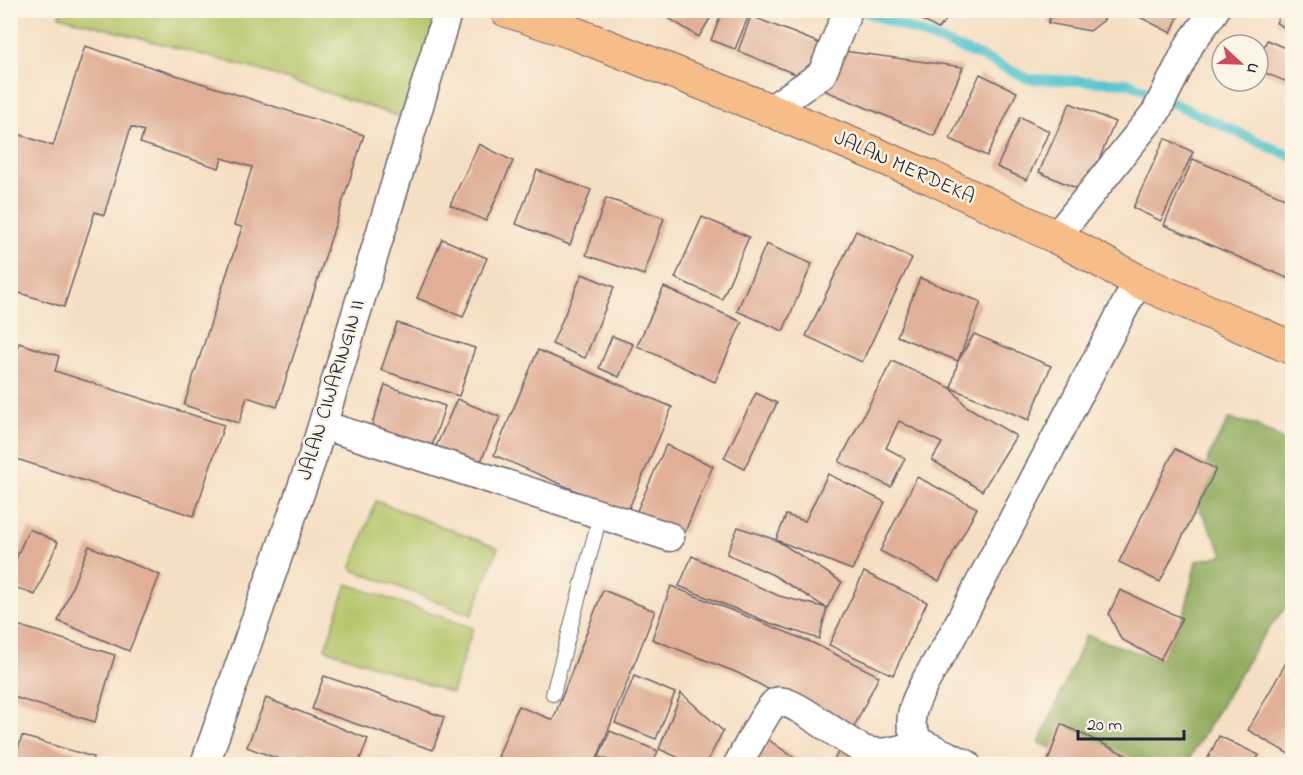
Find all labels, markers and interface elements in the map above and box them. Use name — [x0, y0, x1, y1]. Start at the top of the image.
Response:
north arrow — [1210, 33, 1270, 93]
text: U — [1239, 59, 1265, 77]
street label: JALAN MERDEKA — [829, 123, 979, 213]
street label: JALAN CIWARINGIN II — [290, 296, 374, 484]
scale bar — [1078, 703, 1184, 741]
text: 20 m — [1087, 713, 1122, 739]

